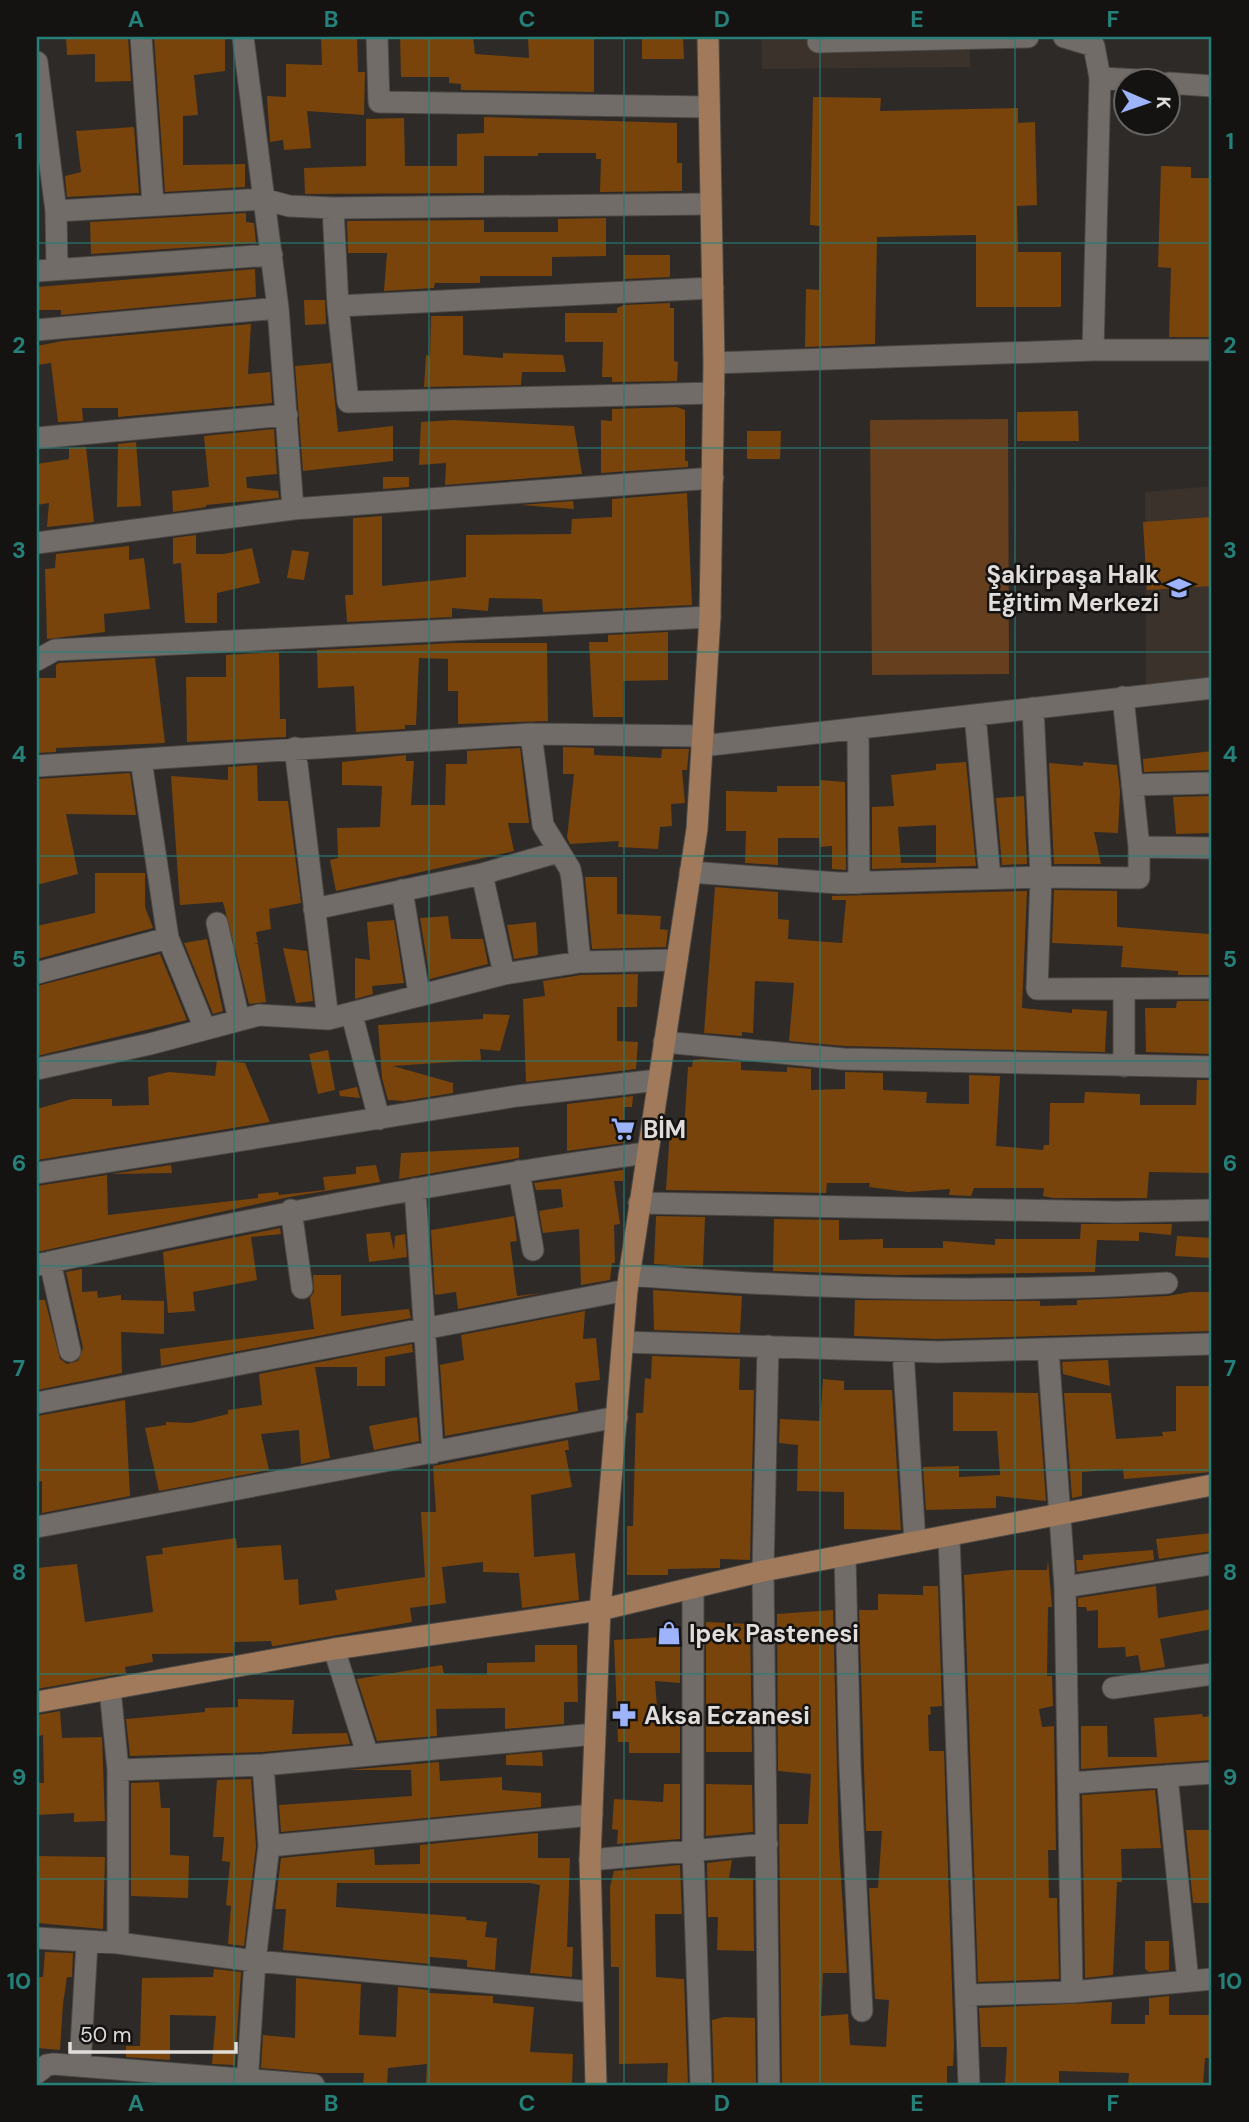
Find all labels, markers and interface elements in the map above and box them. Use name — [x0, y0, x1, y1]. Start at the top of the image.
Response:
text: A — [128, 4, 144, 34]
text: B — [324, 4, 338, 34]
text: C — [519, 4, 535, 34]
text: D — [714, 4, 730, 34]
text: E — [910, 4, 924, 34]
text: F — [1107, 4, 1120, 34]
north arrow — [1112, 66, 1182, 136]
text: K — [1151, 96, 1176, 109]
text: 1 — [15, 126, 23, 156]
text: 1 — [1226, 126, 1234, 156]
text: 2 — [12, 330, 26, 360]
text: 2 — [1223, 330, 1237, 360]
text: 3 — [12, 535, 26, 565]
text: 3 — [1223, 535, 1237, 565]
place label: Şakirpaşa Halk Eğitim Merkezi — [986, 559, 1159, 618]
school or university icon: Şakirpaşa Halk Eğitim Merkezi — [1165, 574, 1193, 602]
text: 4 — [12, 739, 27, 769]
text: 4 — [1223, 739, 1238, 769]
text: 5 — [12, 944, 26, 974]
text: 5 — [1223, 944, 1237, 974]
place label: BİM — [643, 1114, 686, 1145]
supermarket icon: BİM — [609, 1115, 637, 1143]
text: 6 — [12, 1148, 26, 1178]
text: 6 — [1223, 1148, 1237, 1178]
text: 7 — [13, 1353, 25, 1383]
text: 7 — [1224, 1353, 1236, 1383]
text: 8 — [12, 1557, 26, 1587]
text: 8 — [1223, 1557, 1237, 1587]
place label: Ipek Pastenesi — [689, 1618, 859, 1649]
shop icon: Ipek Pastenesi — [655, 1619, 683, 1647]
place label: Aksa Eczanesi — [644, 1700, 810, 1731]
pharmacy icon: Aksa Eczanesi — [610, 1701, 638, 1729]
text: 9 — [12, 1762, 26, 1792]
text: 9 — [1223, 1762, 1237, 1792]
text: 10 — [7, 1966, 31, 1996]
text: 10 — [1218, 1966, 1242, 1996]
scale bar — [70, 2010, 236, 2054]
text: 50 m — [80, 2021, 131, 2049]
text: A — [128, 2088, 144, 2118]
text: B — [324, 2088, 338, 2118]
text: C — [519, 2088, 535, 2118]
text: D — [714, 2088, 730, 2118]
text: E — [910, 2088, 924, 2118]
text: F — [1107, 2088, 1120, 2118]

